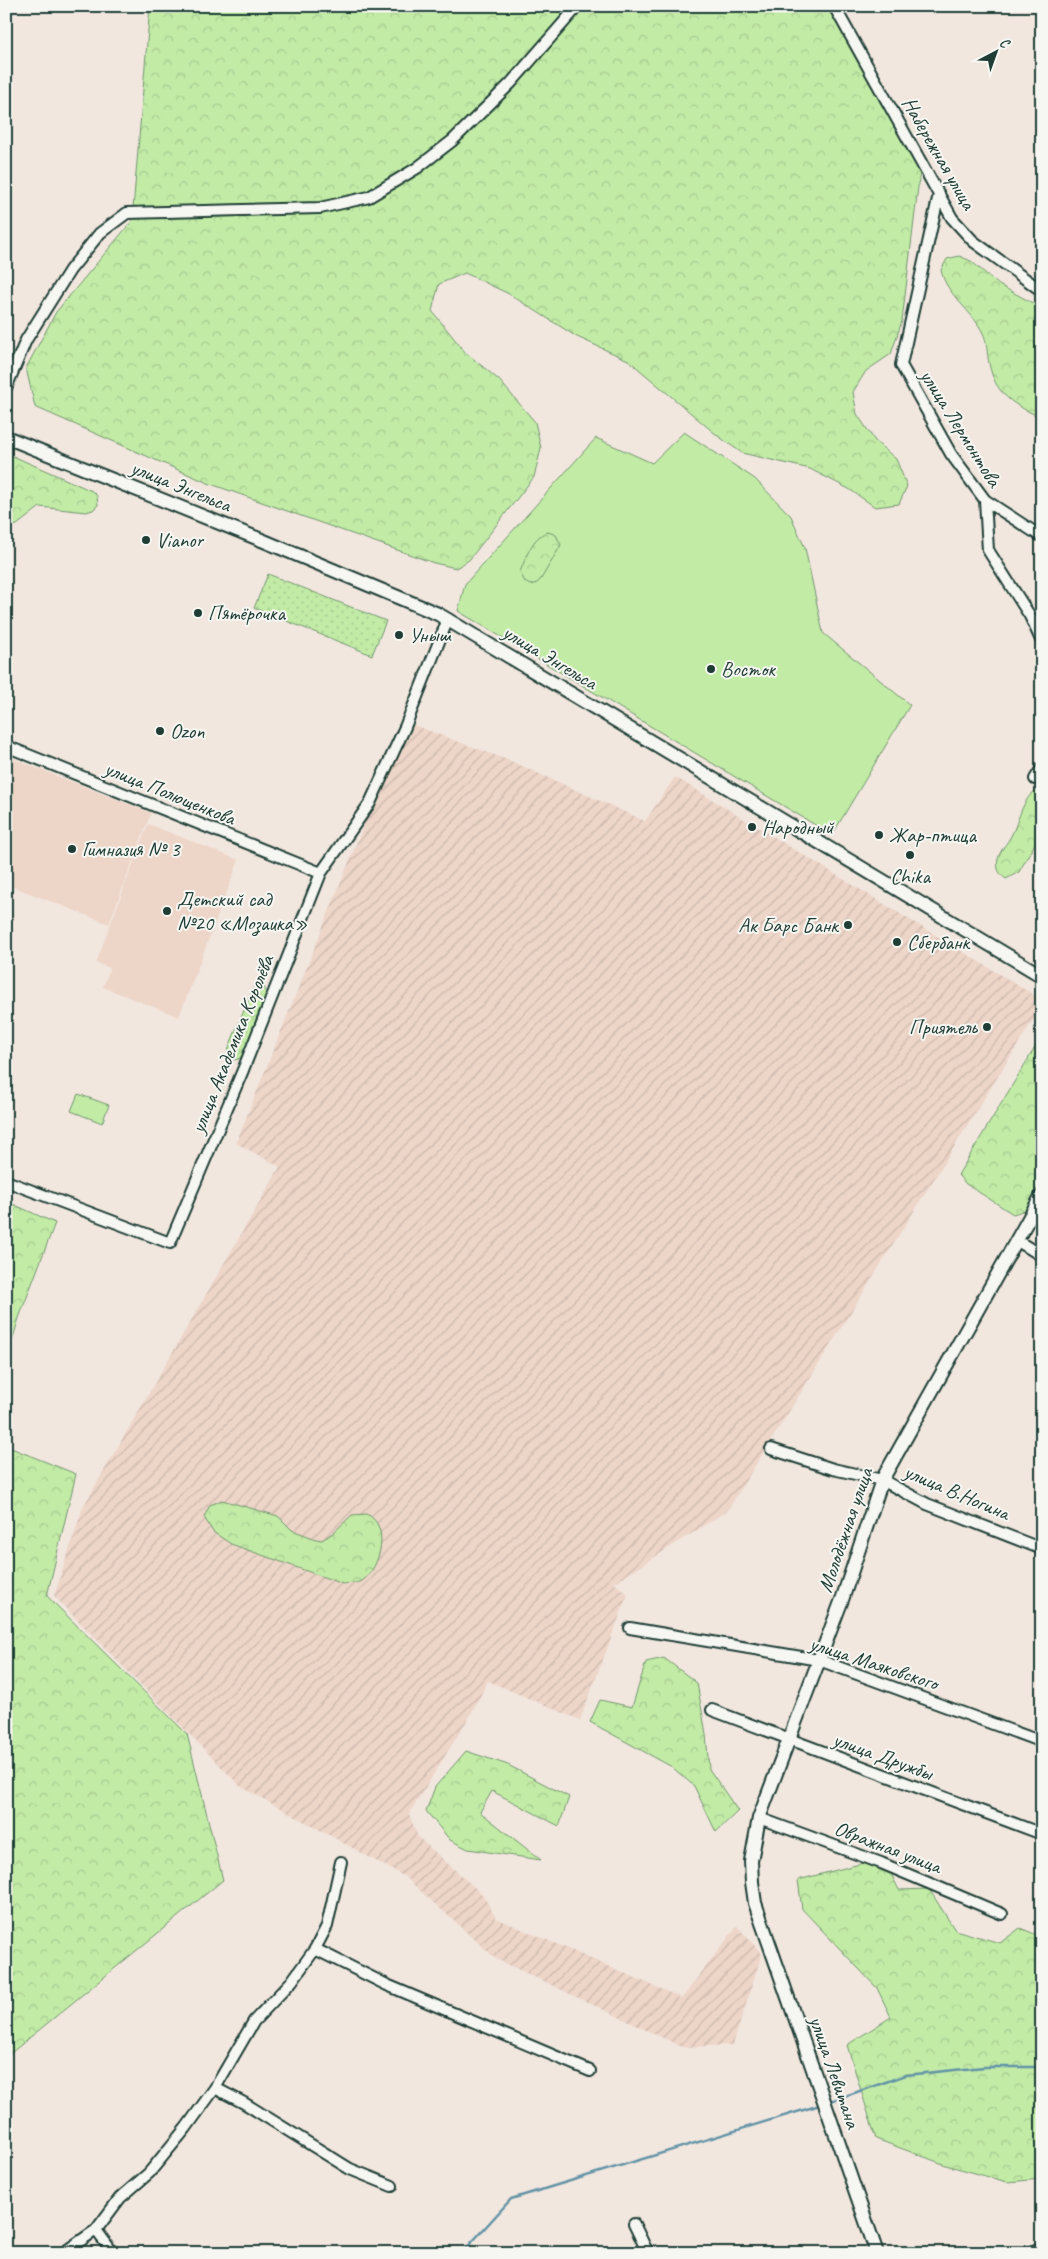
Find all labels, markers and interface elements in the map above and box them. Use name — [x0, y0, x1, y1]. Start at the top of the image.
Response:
north arrow — [970, 28, 1020, 78]
text: С — [996, 34, 1014, 53]
street label: Набережная улица — [896, 92, 983, 215]
street label: улица Лермонтова — [913, 363, 1008, 493]
street label: улица Энгельса — [125, 453, 236, 518]
place label: Vianor — [156, 527, 205, 553]
marker: Vianor — [140, 534, 152, 546]
place label: Пятёрочка — [208, 600, 287, 626]
marker: Пятёрочка — [192, 607, 204, 619]
street label: улица Энгельса — [496, 618, 603, 696]
place label: Уныш — [409, 622, 451, 648]
marker: Уныш — [393, 629, 405, 641]
place label: Восток — [721, 656, 776, 682]
marker: Восток — [705, 663, 717, 675]
place label: Ozon — [170, 718, 205, 744]
marker: Ozon — [154, 725, 166, 737]
street label: улица Полющенкова — [99, 754, 240, 832]
place label: Народный — [762, 814, 835, 840]
marker: Народный — [746, 821, 758, 833]
place label: Жар-птица — [889, 822, 978, 848]
marker: Жар-птица — [873, 829, 885, 841]
place label: Гимназия № 3 — [82, 836, 181, 862]
marker: Гимназия № 3 — [66, 843, 78, 855]
marker: Chika — [904, 849, 916, 861]
place label: Chika — [890, 863, 931, 889]
place label: Детский сад №20 «Мозаика» — [177, 886, 308, 937]
marker: Детский сад №20 «Мозаика» — [161, 905, 173, 917]
place label: Ак Барс Банк — [738, 912, 840, 938]
marker: Ак Барс Банк — [842, 919, 854, 931]
place label: Сбербанк — [907, 929, 972, 955]
marker: Сбербанк — [891, 936, 903, 948]
street label: улица Академика Королёва — [184, 949, 280, 1139]
place label: Приятель — [909, 1014, 978, 1040]
marker: Приятель — [981, 1021, 993, 1033]
street label: улица В.Ногина — [899, 1457, 1016, 1527]
street label: Молодёжная улица — [812, 1463, 879, 1595]
street label: улица Маяковского — [805, 1629, 944, 1697]
street label: улица Дружбы — [828, 1725, 938, 1787]
street label: Овражная улица — [831, 1815, 947, 1880]
street label: улица Левитана — [803, 2010, 867, 2133]

